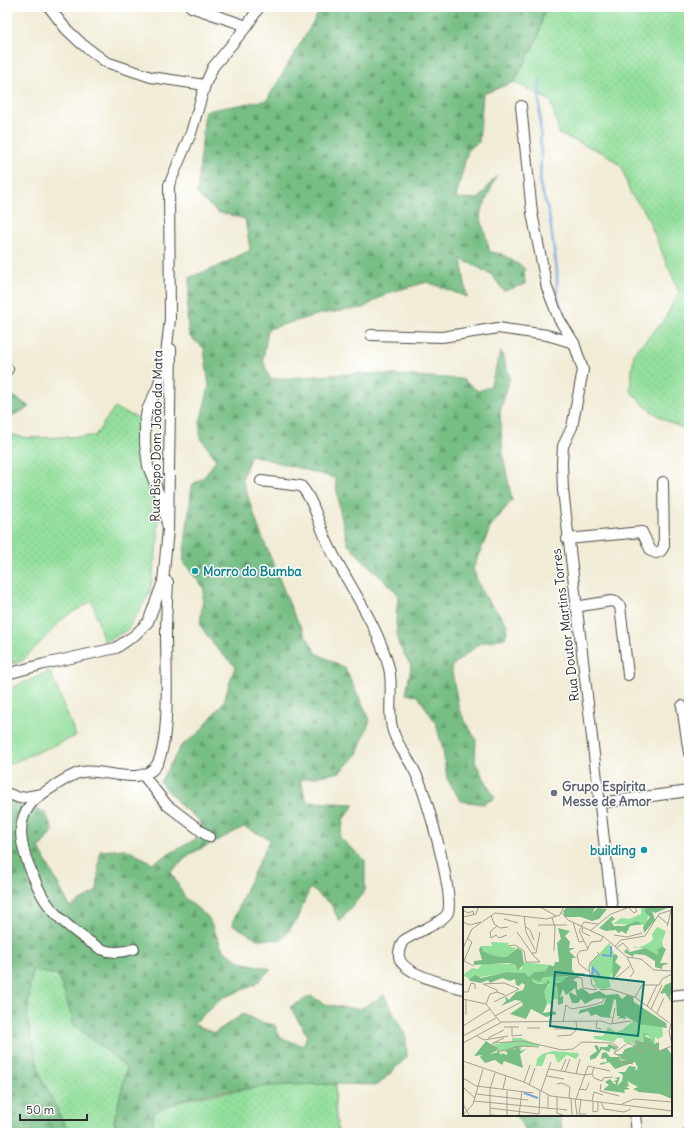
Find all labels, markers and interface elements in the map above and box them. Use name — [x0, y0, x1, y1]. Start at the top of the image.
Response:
street label: Rua Bispo Dom João da Mata — [147, 350, 166, 522]
street label: Rua Doutor Martins Torres — [548, 547, 583, 702]
place label: Morro do Bumba — [203, 563, 302, 580]
marker: Morro do Bumba — [190, 566, 200, 576]
place label: Grupo Espírita Messe de Amor — [562, 778, 652, 810]
marker: Grupo Espírita Messe de Amor — [549, 788, 559, 798]
place label: building — [590, 842, 636, 859]
marker: building — [639, 845, 649, 855]
inset map — [463, 907, 672, 1116]
scale bar — [20, 1096, 87, 1122]
text: 50 m — [26, 1102, 55, 1117]

